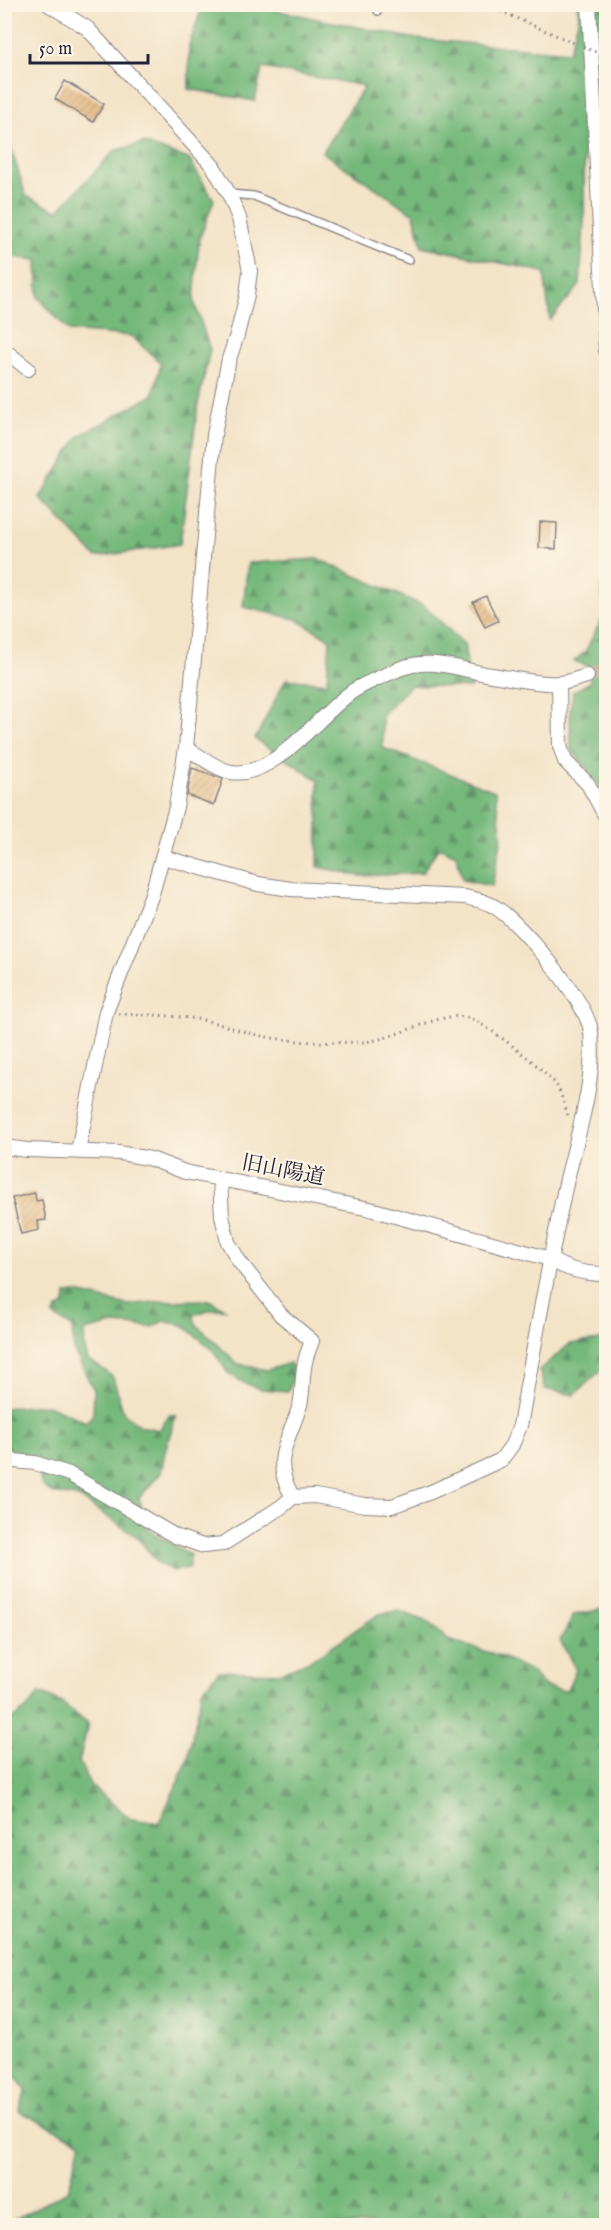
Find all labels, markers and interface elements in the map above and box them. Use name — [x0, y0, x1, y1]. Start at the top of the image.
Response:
scale bar — [30, 27, 148, 65]
text: 50 m — [39, 38, 72, 61]
street label: 旧山陽道 — [239, 1150, 327, 1192]

